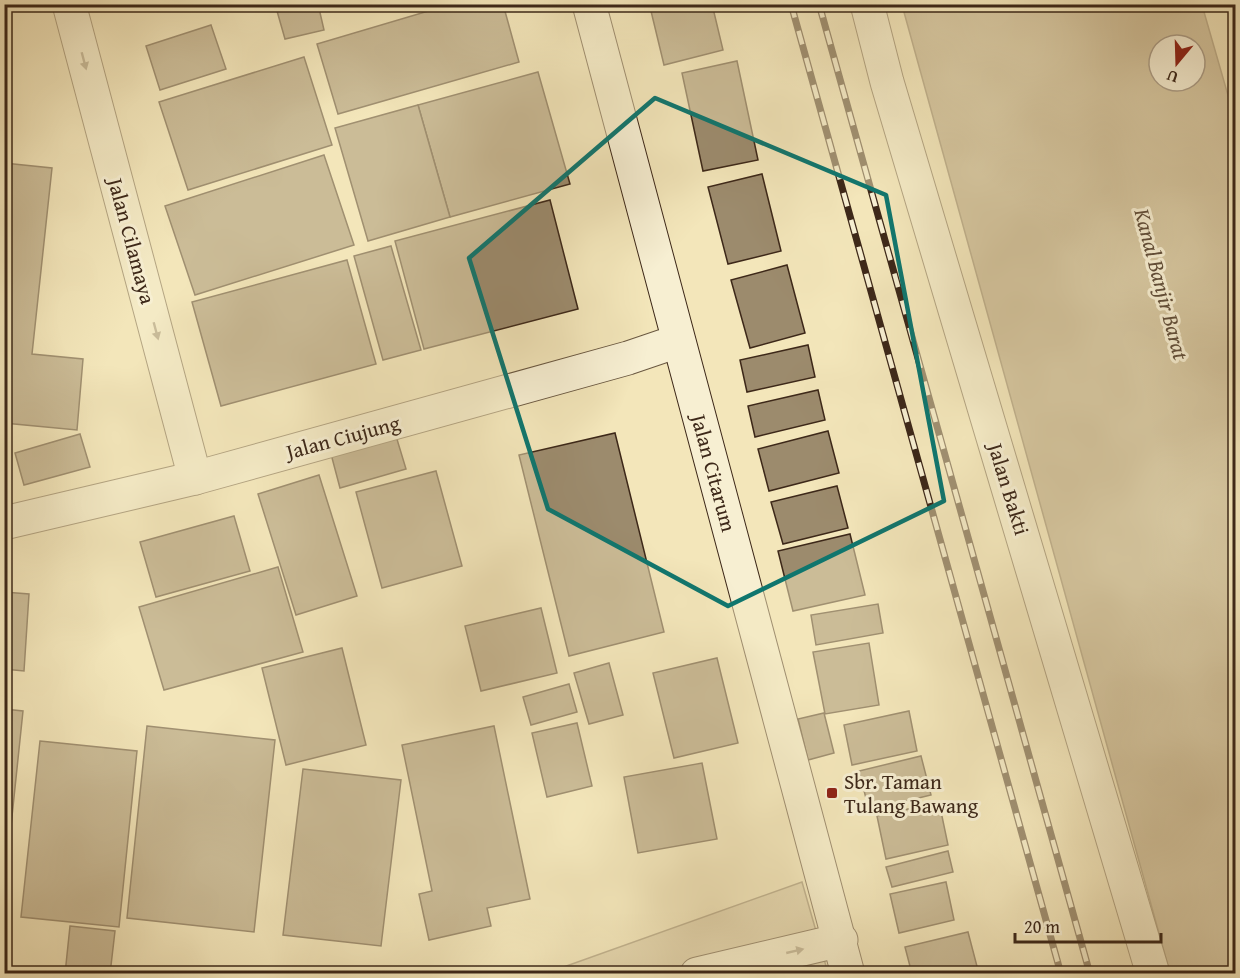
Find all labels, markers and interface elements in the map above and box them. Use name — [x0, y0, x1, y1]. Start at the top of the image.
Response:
north arrow — [1147, 33, 1207, 93]
one-way arrow — [80, 52, 89, 70]
text: U — [1163, 64, 1181, 90]
street label: Jalan Cilamaya — [100, 172, 164, 307]
water label: Kanal Banjir Barat — [1126, 204, 1198, 364]
one-way arrow — [151, 321, 161, 340]
street label: Jalan Ciujung — [280, 407, 404, 468]
street label: Jalan Citarum — [683, 408, 745, 535]
street label: Jalan Bakti — [979, 436, 1038, 539]
place label: Sbr. Taman Tulang Bawang — [844, 766, 979, 821]
marker: Sbr. Taman Tulang Bawang — [825, 786, 839, 800]
scale bar — [1015, 906, 1160, 944]
text: 20 m — [1024, 913, 1060, 940]
one-way arrow — [786, 946, 805, 955]

